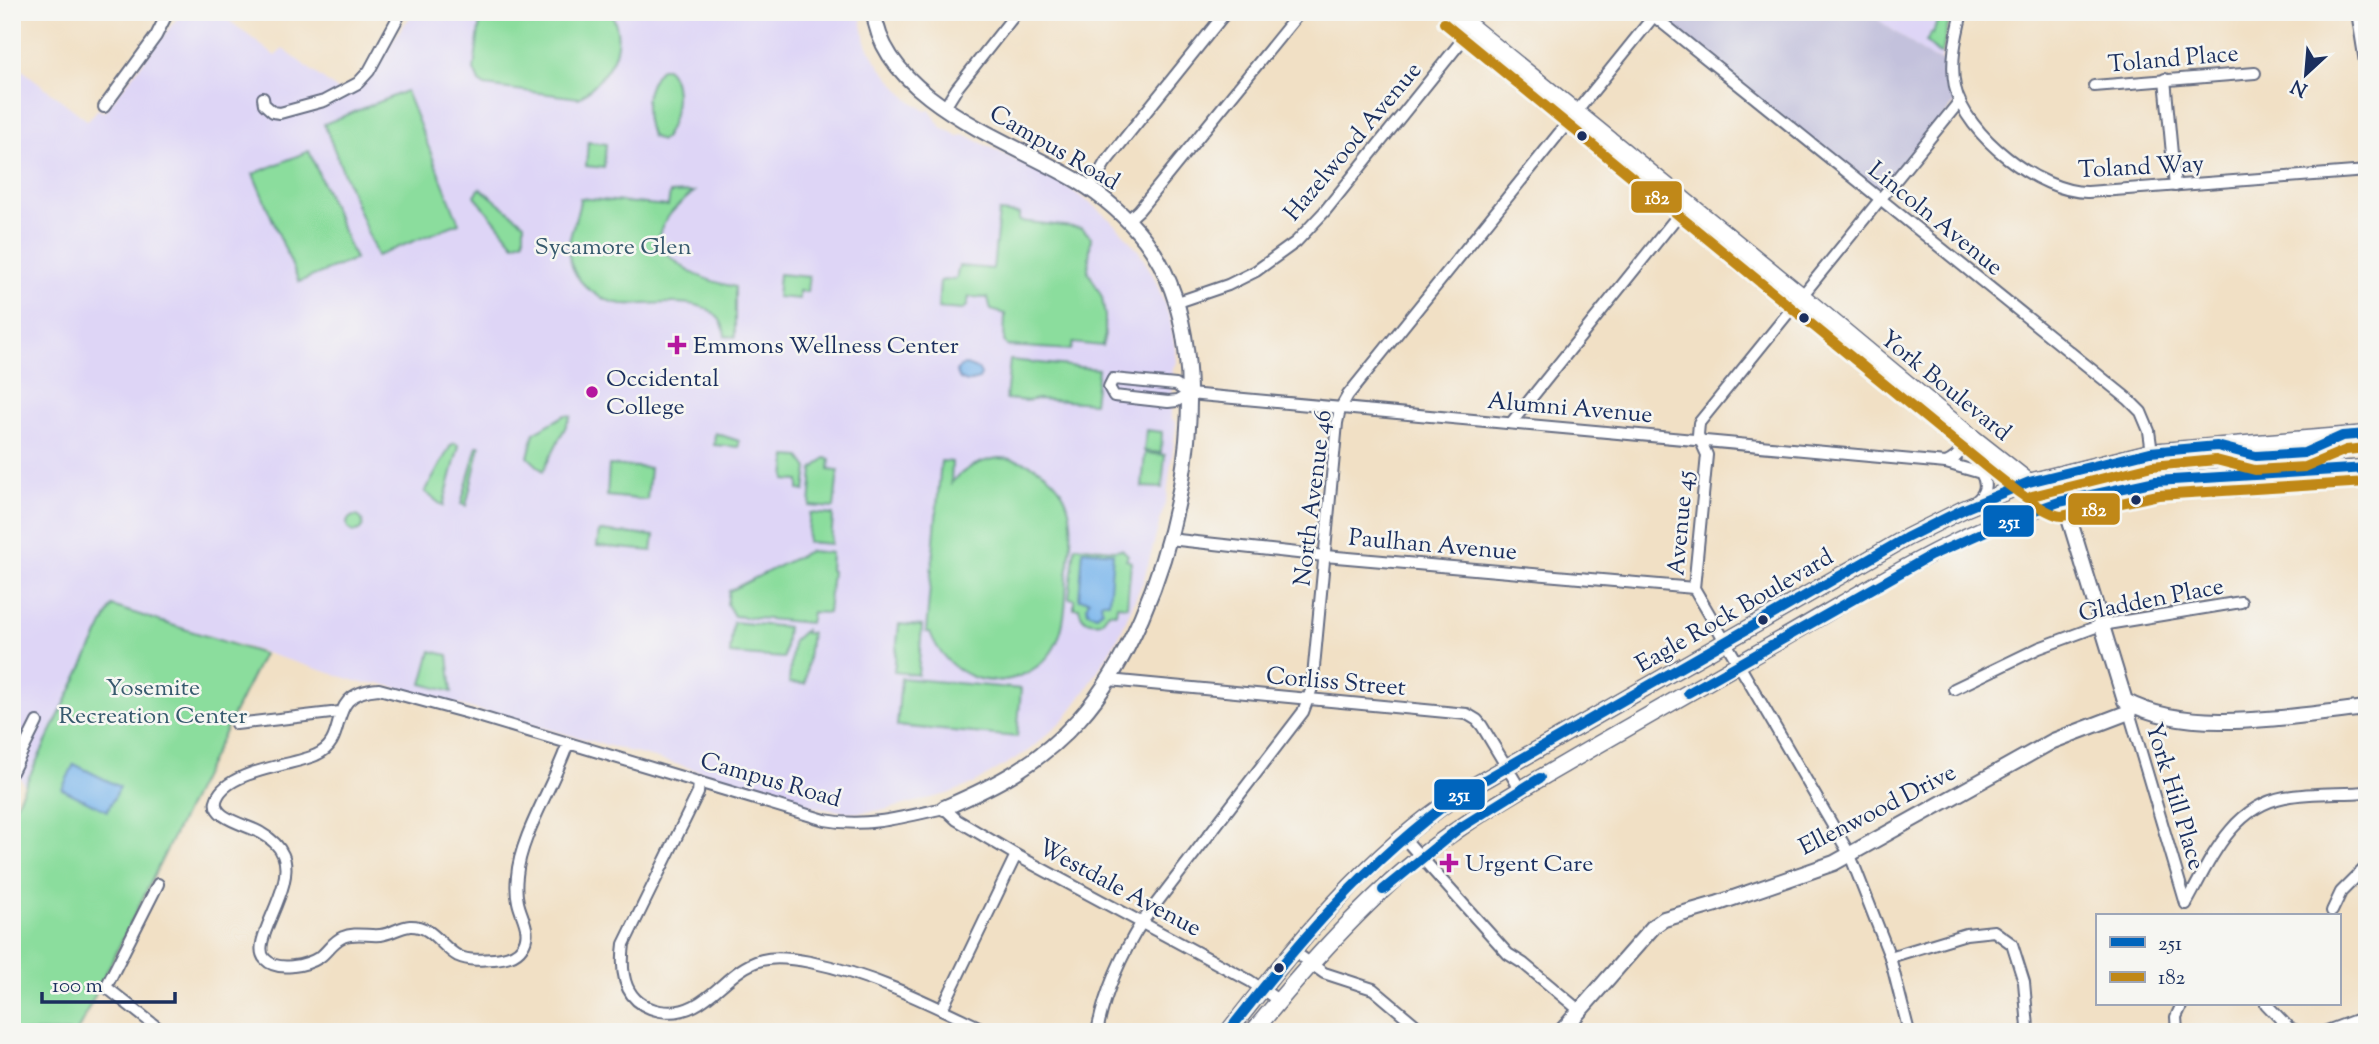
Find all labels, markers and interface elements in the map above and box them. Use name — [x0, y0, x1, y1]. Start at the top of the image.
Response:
street label: Toland Place — [2106, 37, 2240, 83]
north arrow — [2270, 38, 2340, 108]
street label: Hazelwood Avenue — [1277, 55, 1431, 229]
text: N — [2287, 72, 2312, 102]
street label: Campus Road — [983, 98, 1126, 200]
unlabelled marker — [1575, 129, 1589, 143]
street label: Toland Way — [2077, 148, 2205, 188]
street label: Lincoln Avenue — [1860, 154, 2010, 285]
line badge: 182 — [1630, 180, 1683, 214]
text: 182 — [1645, 186, 1669, 213]
park label: Sycamore Glen — [534, 231, 692, 265]
unlabelled marker — [1797, 311, 1811, 325]
street label: York Boulevard — [1872, 323, 2018, 450]
place label: Emmons Wellness Center — [693, 330, 959, 364]
marker: Emmons Wellness Center — [667, 335, 687, 355]
place label: Occidental College — [606, 363, 720, 425]
marker: Occidental College — [584, 384, 600, 400]
street label: Alumni Avenue — [1486, 385, 1654, 433]
street label: North Avenue 46 — [1286, 408, 1342, 588]
street label: Avenue 45 — [1660, 469, 1704, 577]
line badge: 182 — [2067, 492, 2121, 526]
unlabelled marker — [2129, 493, 2143, 507]
text: 182 — [2082, 498, 2106, 525]
line badge: 251 — [1982, 504, 2035, 538]
text: 251 — [1998, 510, 2020, 537]
street label: Paulhan Avenue — [1347, 522, 1519, 570]
street label: Eagle Rock Boulevard — [1630, 541, 1841, 682]
street label: Gladden Place — [2076, 570, 2227, 632]
unlabelled marker — [1756, 613, 1770, 627]
street label: Corliss Street — [1265, 660, 1407, 706]
park label: Yosemite Recreation Center — [58, 672, 248, 734]
street label: York Hill Place — [2136, 719, 2213, 874]
street label: Campus Road — [696, 745, 845, 817]
street label: Ellenwood Drive — [1793, 757, 1962, 865]
line badge: 251 — [1433, 778, 1486, 811]
text: 251 — [1448, 783, 1470, 810]
street label: Westdale Avenue — [1031, 831, 1207, 946]
place label: Urgent Care — [1465, 848, 1594, 882]
marker: Urgent Care — [1439, 853, 1459, 873]
legend — [2096, 914, 2340, 1006]
text: 251 — [2158, 930, 2182, 960]
scale bar — [42, 960, 175, 1004]
unlabelled marker — [1272, 961, 1286, 975]
text: 182 — [2158, 964, 2185, 994]
text: 100 m — [52, 972, 103, 1002]

